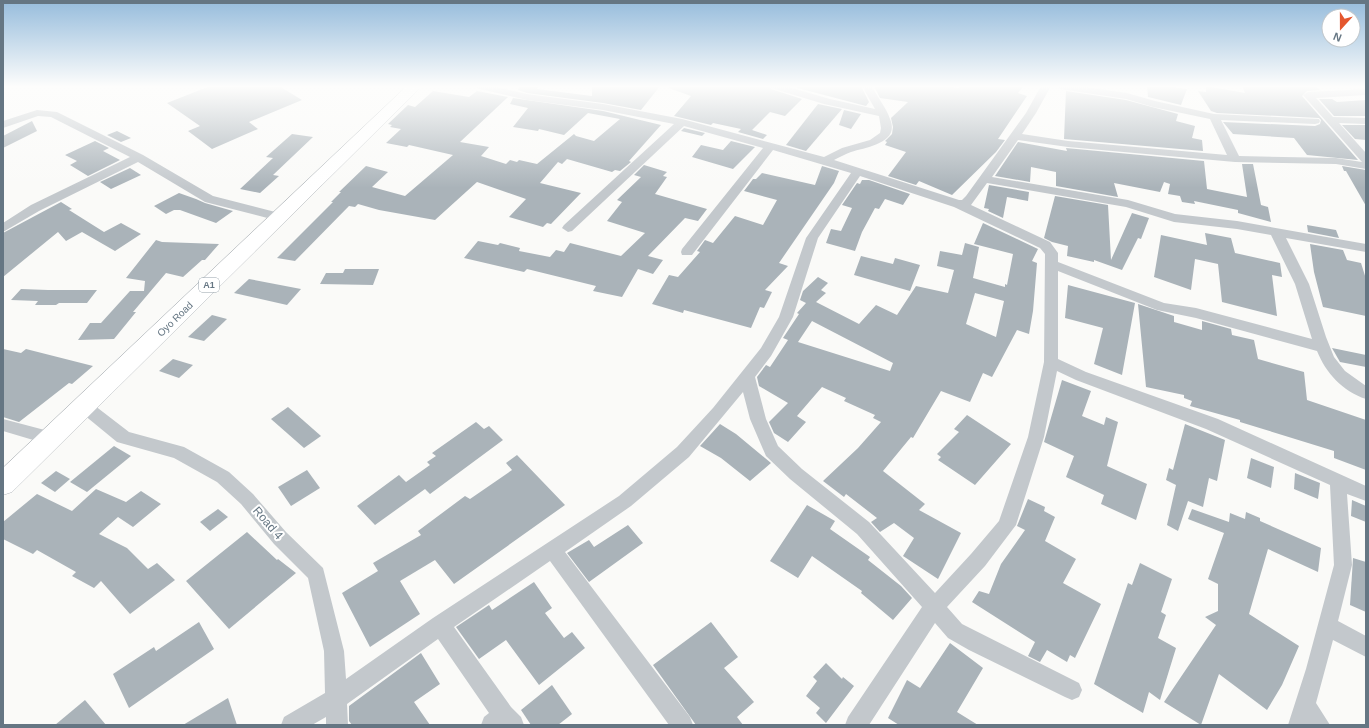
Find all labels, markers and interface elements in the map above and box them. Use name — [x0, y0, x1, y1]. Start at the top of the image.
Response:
north arrow — [1321, 8, 1361, 48]
text: N — [1332, 30, 1343, 44]
road number: A1 — [199, 278, 219, 292]
street label: Oyo Road — [155, 299, 195, 339]
street label: Road 4 — [250, 504, 286, 542]

